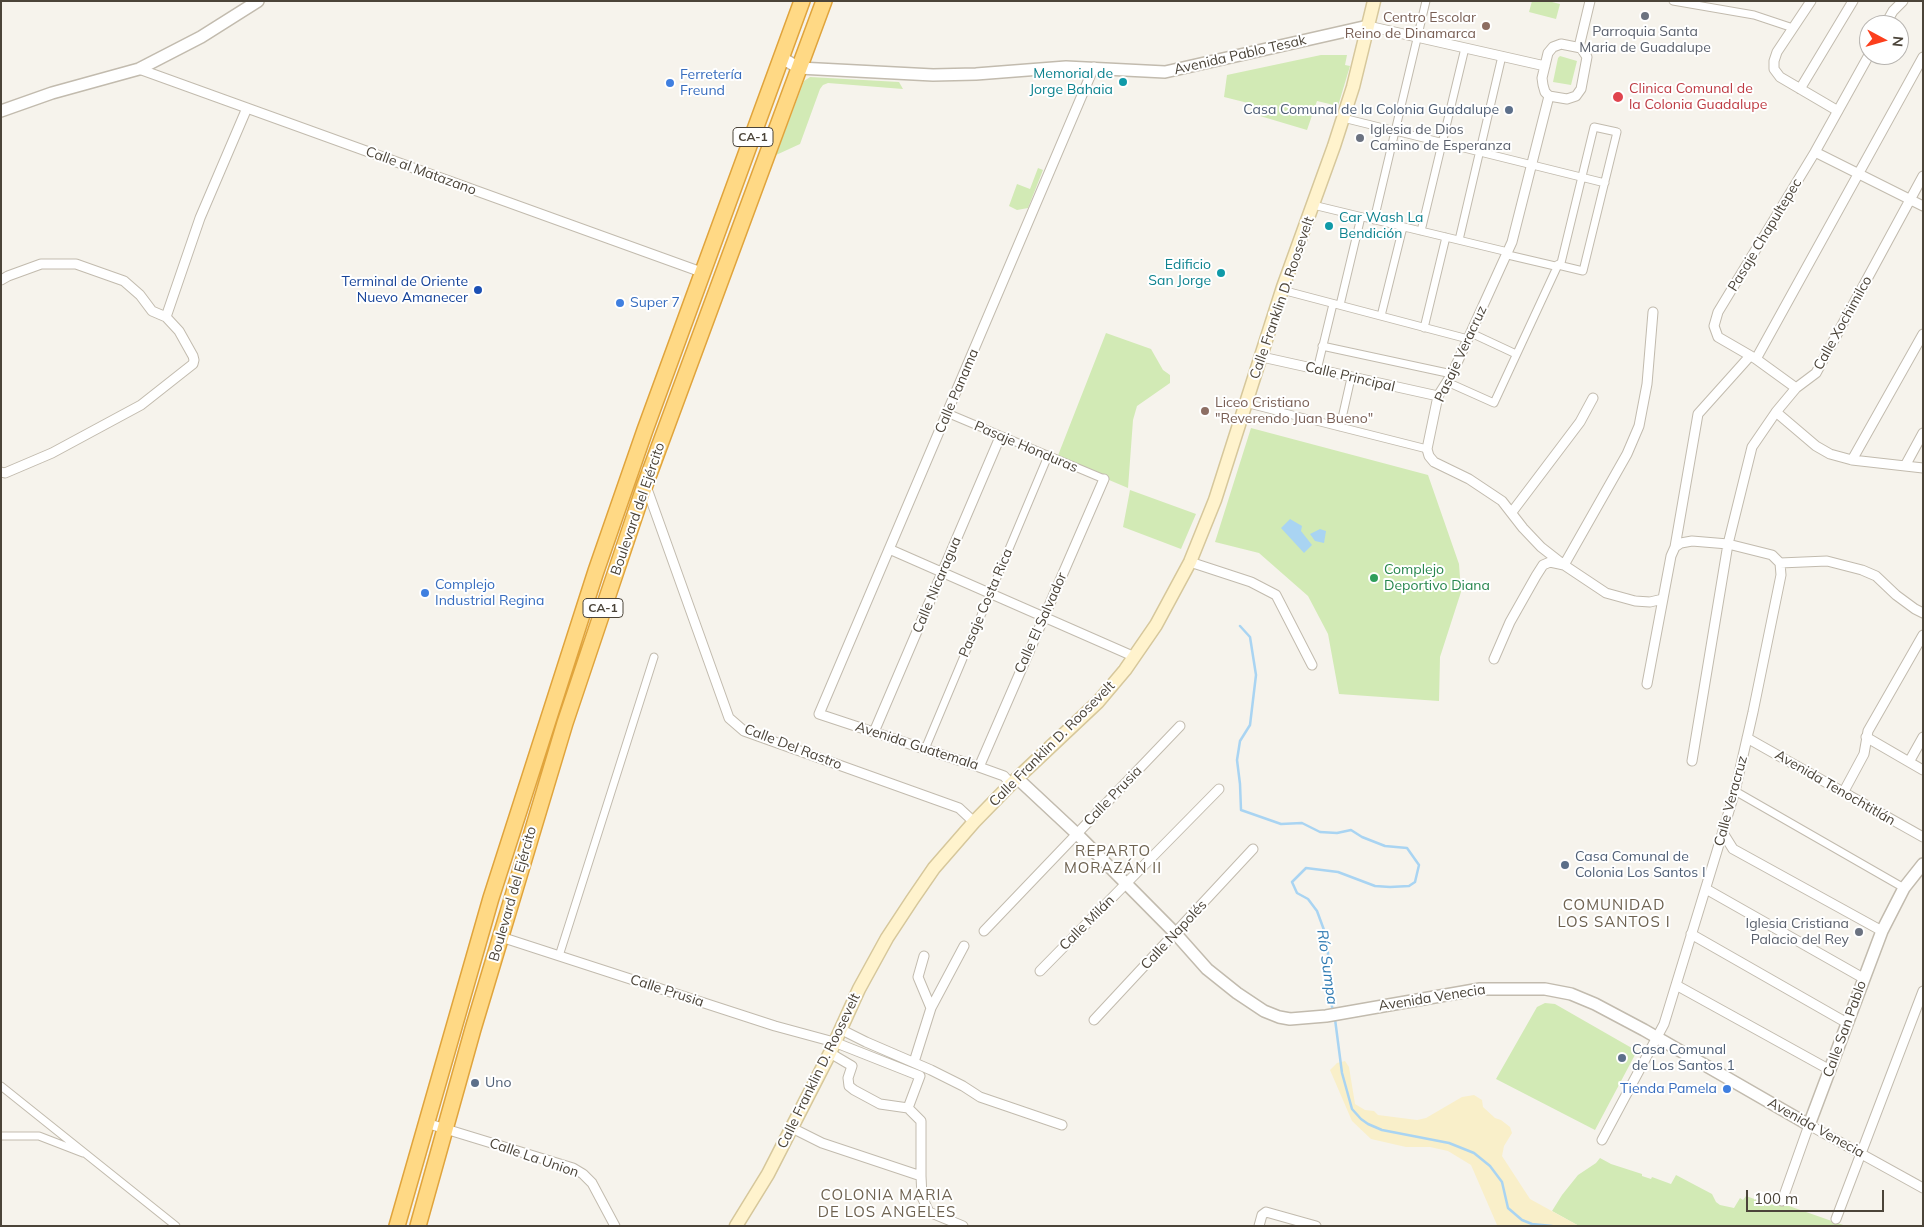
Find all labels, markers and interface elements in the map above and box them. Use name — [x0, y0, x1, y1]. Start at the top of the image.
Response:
place label: Centro Escolar Reino de Dinamarca — [1345, 10, 1476, 42]
marker: Parroquia Santa Maria de Guadalupe — [1639, 10, 1651, 22]
north arrow — [1859, 15, 1909, 65]
marker: Centro Escolar Reino de Dinamarca — [1480, 20, 1492, 32]
place label: Parroquia Santa Maria de Guadalupe — [1579, 24, 1711, 56]
street label: Avenida Pablo Tesak — [1172, 32, 1308, 78]
text: N — [1888, 35, 1907, 48]
place label: Memorial de Jorge Bahaia — [1029, 66, 1113, 98]
place label: Ferretería Freund — [680, 67, 742, 100]
marker: Memorial de Jorge Bahaia — [1117, 76, 1129, 88]
marker: Ferretería Freund — [664, 77, 676, 89]
place label: Clinica Comunal de la Colonia Guadalupe — [1629, 81, 1767, 114]
marker: Clinica Comunal de la Colonia Guadalupe — [1611, 90, 1625, 104]
place label: Casa Comunal de la Colonia Guadalupe — [1243, 102, 1499, 118]
marker: Casa Comunal de la Colonia Guadalupe — [1503, 104, 1515, 116]
place label: Iglesia de Dios Camino de Esperanza — [1370, 122, 1511, 154]
road number: CA-1 — [733, 128, 773, 146]
marker: Iglesia de Dios Camino de Esperanza — [1354, 132, 1366, 144]
street label: Calle al Matazano — [363, 143, 479, 199]
street label: Pasaje Chapultepec — [1725, 176, 1805, 294]
place label: Car Wash La Bendición — [1339, 210, 1423, 242]
street label: Calle Franklin D. Roosevelt — [1246, 215, 1318, 381]
marker: Car Wash La Bendición — [1323, 220, 1335, 232]
place label: Edificio San Jorge — [1148, 257, 1211, 290]
marker: Edificio San Jorge — [1215, 267, 1227, 279]
street label: Calle Xochimilco — [1810, 273, 1876, 373]
place label: Terminal de Oriente Nuevo Amanecer — [342, 274, 468, 306]
marker: Terminal de Oriente Nuevo Amanecer — [472, 284, 484, 296]
place label: Super 7 — [630, 295, 680, 311]
marker: Super 7 — [614, 297, 626, 309]
street label: Pasaje Veracruz — [1431, 303, 1491, 405]
street label: Calle Panama — [932, 346, 982, 436]
street label: Calle Principal — [1303, 359, 1397, 395]
place label: Liceo Cristiano "Reverendo Juan Bueno" — [1215, 395, 1373, 428]
marker: Liceo Cristiano "Reverendo Juan Bueno" — [1199, 405, 1211, 417]
street label: Pasaje Honduras — [972, 418, 1080, 476]
street label: Boulevard del Ejército — [607, 440, 669, 578]
street label: Calle Nicaragua — [909, 534, 965, 636]
street label: Pasaje Costa Rica — [956, 546, 1016, 660]
place label: Complejo Deportivo Diana — [1384, 562, 1490, 594]
street label: Calle El Salvador — [1011, 570, 1071, 676]
marker: Complejo Deportivo Diana — [1368, 572, 1380, 584]
place label: Complejo Industrial Regina — [435, 577, 544, 610]
marker: Complejo Industrial Regina — [419, 587, 431, 599]
road number: CA-1 — [583, 598, 623, 618]
street label: Calle Franklin D. Roosevelt — [986, 678, 1118, 810]
street label: Avenida Guatemala — [853, 718, 981, 774]
street label: Calle Del Rastro — [742, 721, 844, 773]
street label: Avenida Tenochtitlán — [1772, 747, 1898, 829]
street label: Calle Veracruz — [1711, 754, 1751, 848]
street label: Calle Prusia — [1080, 763, 1146, 829]
street label: Boulevard del Ejército — [486, 825, 540, 963]
district label: REPARTO MORAZÁN II — [1063, 842, 1163, 877]
place label: Casa Comunal de Colonia Los Santos I — [1575, 849, 1706, 882]
marker: Casa Comunal de Colonia Los Santos I — [1559, 859, 1571, 871]
street label: Calle Milán — [1056, 892, 1118, 954]
district label: COMUNIDAD LOS SANTOS I — [1556, 896, 1672, 931]
street label: Calle Napolés — [1138, 897, 1210, 973]
place label: Iglesia Cristiana Palacio del Rey — [1746, 916, 1849, 949]
marker: Iglesia Cristiana Palacio del Rey — [1853, 926, 1865, 938]
water label: Río Sumpa — [1313, 928, 1341, 1006]
street label: Calle Prusia — [628, 971, 706, 1011]
street label: Calle San Pablo — [1820, 978, 1870, 1080]
street label: Avenida Venecia — [1377, 981, 1487, 1015]
street label: Calle Franklin D. Roosevelt — [774, 991, 864, 1151]
place label: Casa Comunal de Los Santos 1 — [1632, 1042, 1735, 1074]
marker: Casa Comunal de Los Santos 1 — [1616, 1052, 1628, 1064]
place label: Uno — [485, 1075, 511, 1091]
marker: Uno — [469, 1077, 481, 1089]
place label: Tienda Pamela — [1620, 1081, 1717, 1097]
marker: Tienda Pamela — [1721, 1083, 1733, 1095]
street label: Avenida Venecia — [1765, 1094, 1867, 1162]
street label: Calle La Union — [487, 1135, 581, 1181]
scale bar — [1749, 1180, 1886, 1212]
district label: COLONIA MARIA DE LOS ANGELES — [816, 1186, 958, 1221]
text: 100 m — [1754, 1189, 1798, 1208]

